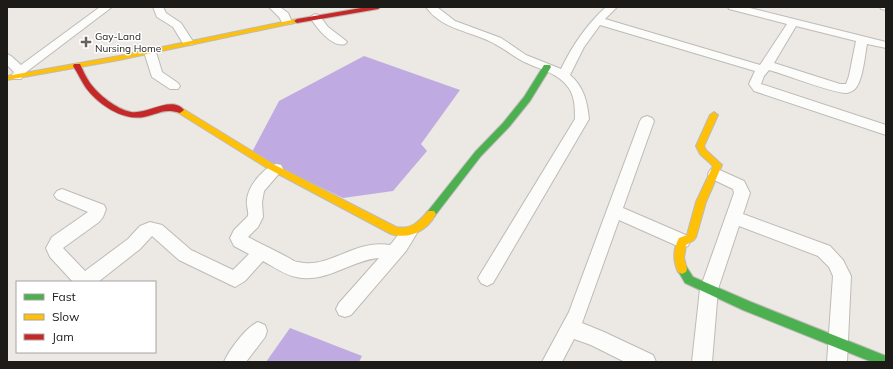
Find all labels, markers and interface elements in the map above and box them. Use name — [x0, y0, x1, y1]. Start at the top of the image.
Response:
place label: Gay-Land Nursing Home — [95, 30, 161, 55]
marker: Gay-Land Nursing Home — [80, 36, 92, 48]
legend — [16, 281, 156, 353]
text: Fast — [52, 289, 76, 304]
text: Slow — [52, 309, 80, 324]
text: Jam — [52, 329, 74, 344]

